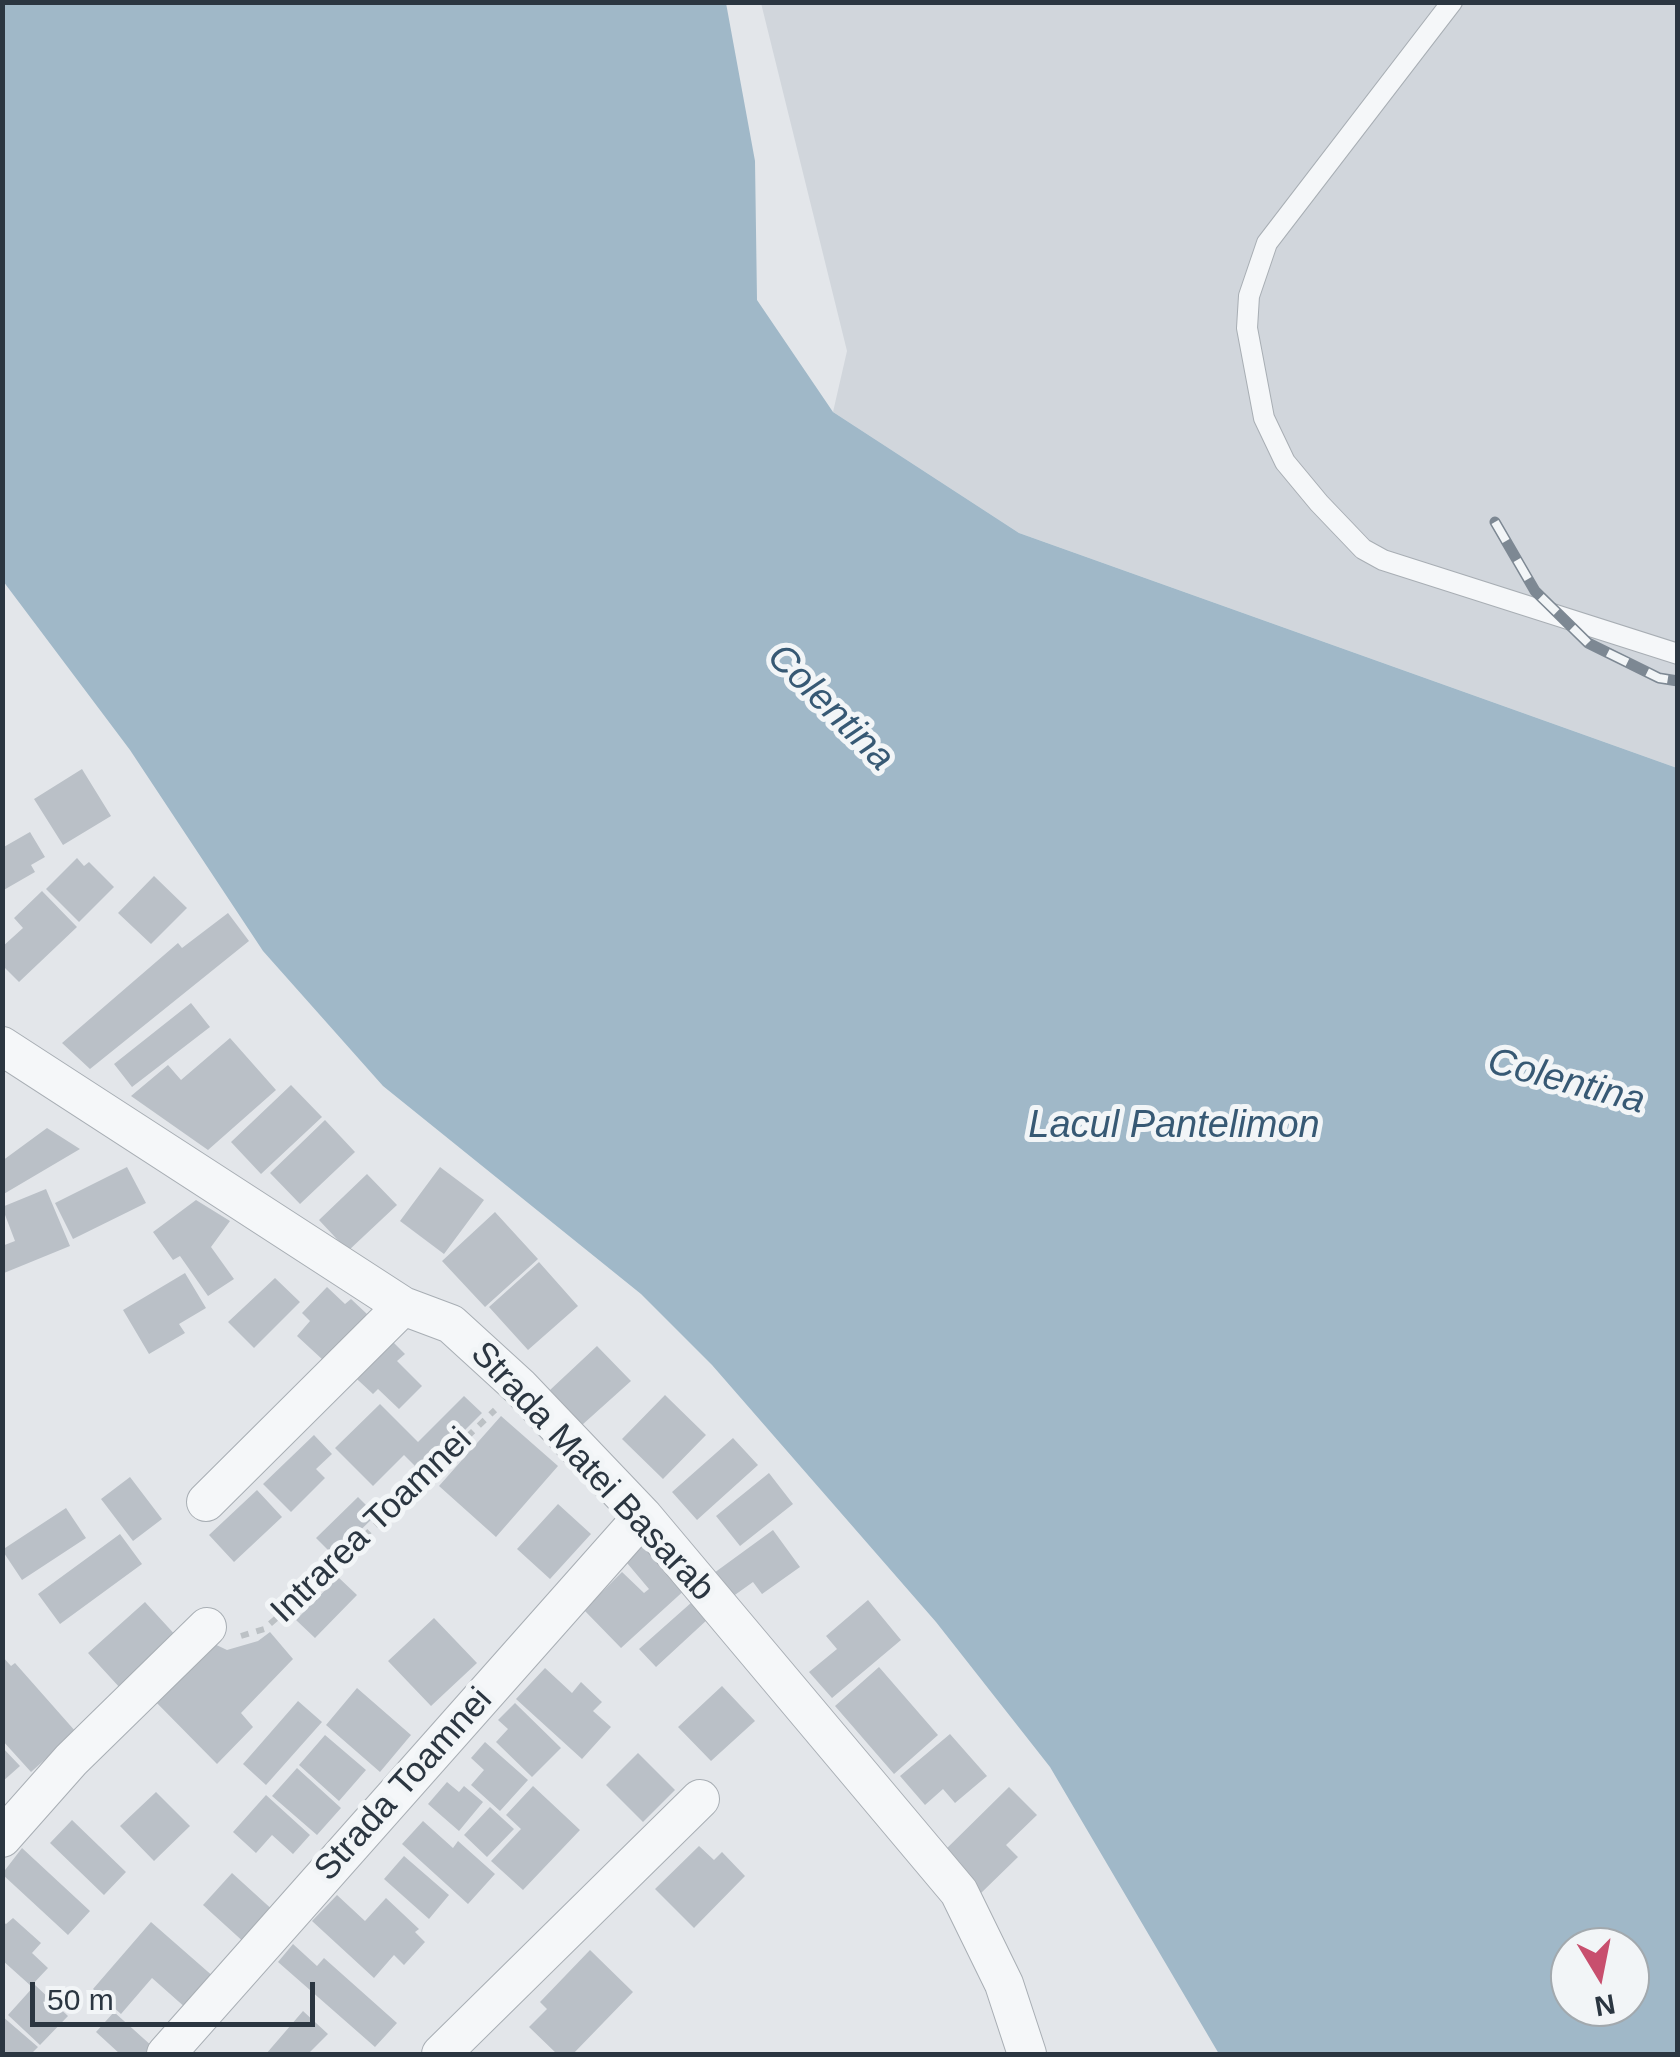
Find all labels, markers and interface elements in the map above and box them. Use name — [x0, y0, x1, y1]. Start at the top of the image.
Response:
water label: Colentina — [757, 635, 903, 781]
water label: Colentina — [1483, 1039, 1649, 1125]
water label: Lacul Pantelimon — [1028, 1103, 1320, 1149]
street label: Strada Matei Basarab — [461, 1334, 723, 1610]
street label: Intrarea Toamnei — [263, 1420, 481, 1632]
street label: Strada Toamnei — [306, 1680, 502, 1890]
north arrow — [1550, 1927, 1650, 2027]
scale bar — [35, 1962, 320, 2024]
text: 50 m — [47, 1983, 114, 2016]
text: N — [1592, 1988, 1618, 2022]

